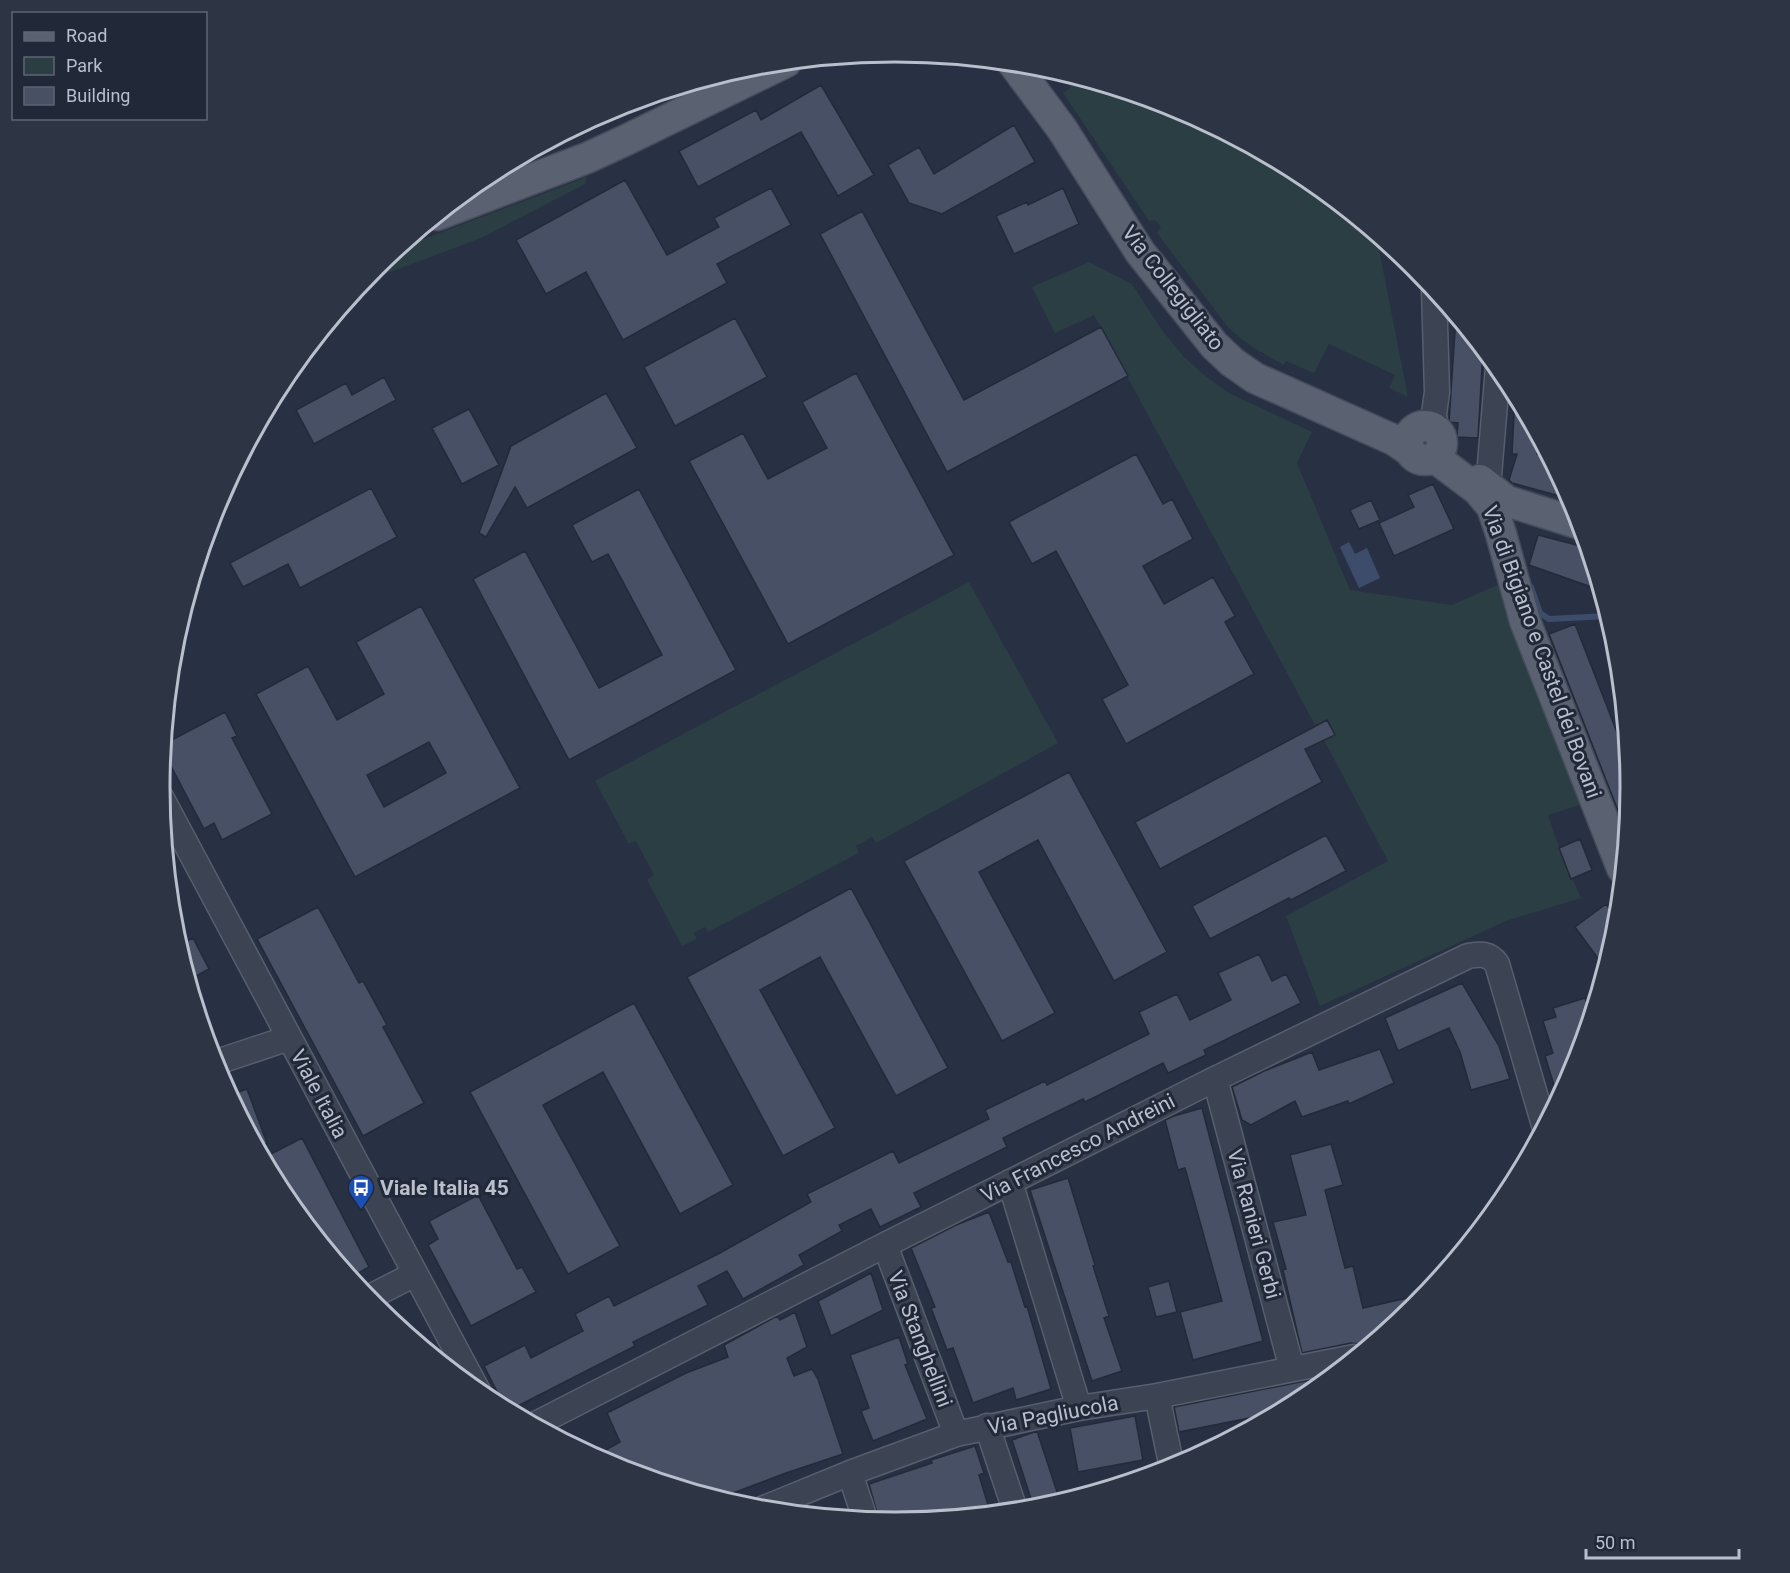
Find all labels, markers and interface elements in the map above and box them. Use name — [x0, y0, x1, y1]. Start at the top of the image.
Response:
legend — [12, 12, 207, 120]
text: Road — [66, 25, 107, 46]
text: Park — [66, 55, 103, 76]
text: Building — [66, 85, 130, 106]
street label: Via Collegigliato — [1117, 221, 1229, 355]
street label: Via di Bigiano e Castel dei Bovani — [1478, 502, 1606, 802]
street label: Viale Italia — [286, 1046, 352, 1142]
street label: Via Francesco Andreini — [977, 1089, 1179, 1207]
street label: Via Ranieri Gerbi — [1222, 1146, 1286, 1302]
bus stop icon: Viale Italia 45 — [346, 1173, 376, 1211]
place label: Viale Italia 45 — [380, 1176, 509, 1200]
street label: Via Stanghellini — [883, 1267, 957, 1411]
street label: Via Pagliucola — [986, 1391, 1120, 1439]
scale bar — [1586, 1522, 1739, 1560]
text: 50 m — [1595, 1532, 1635, 1553]

